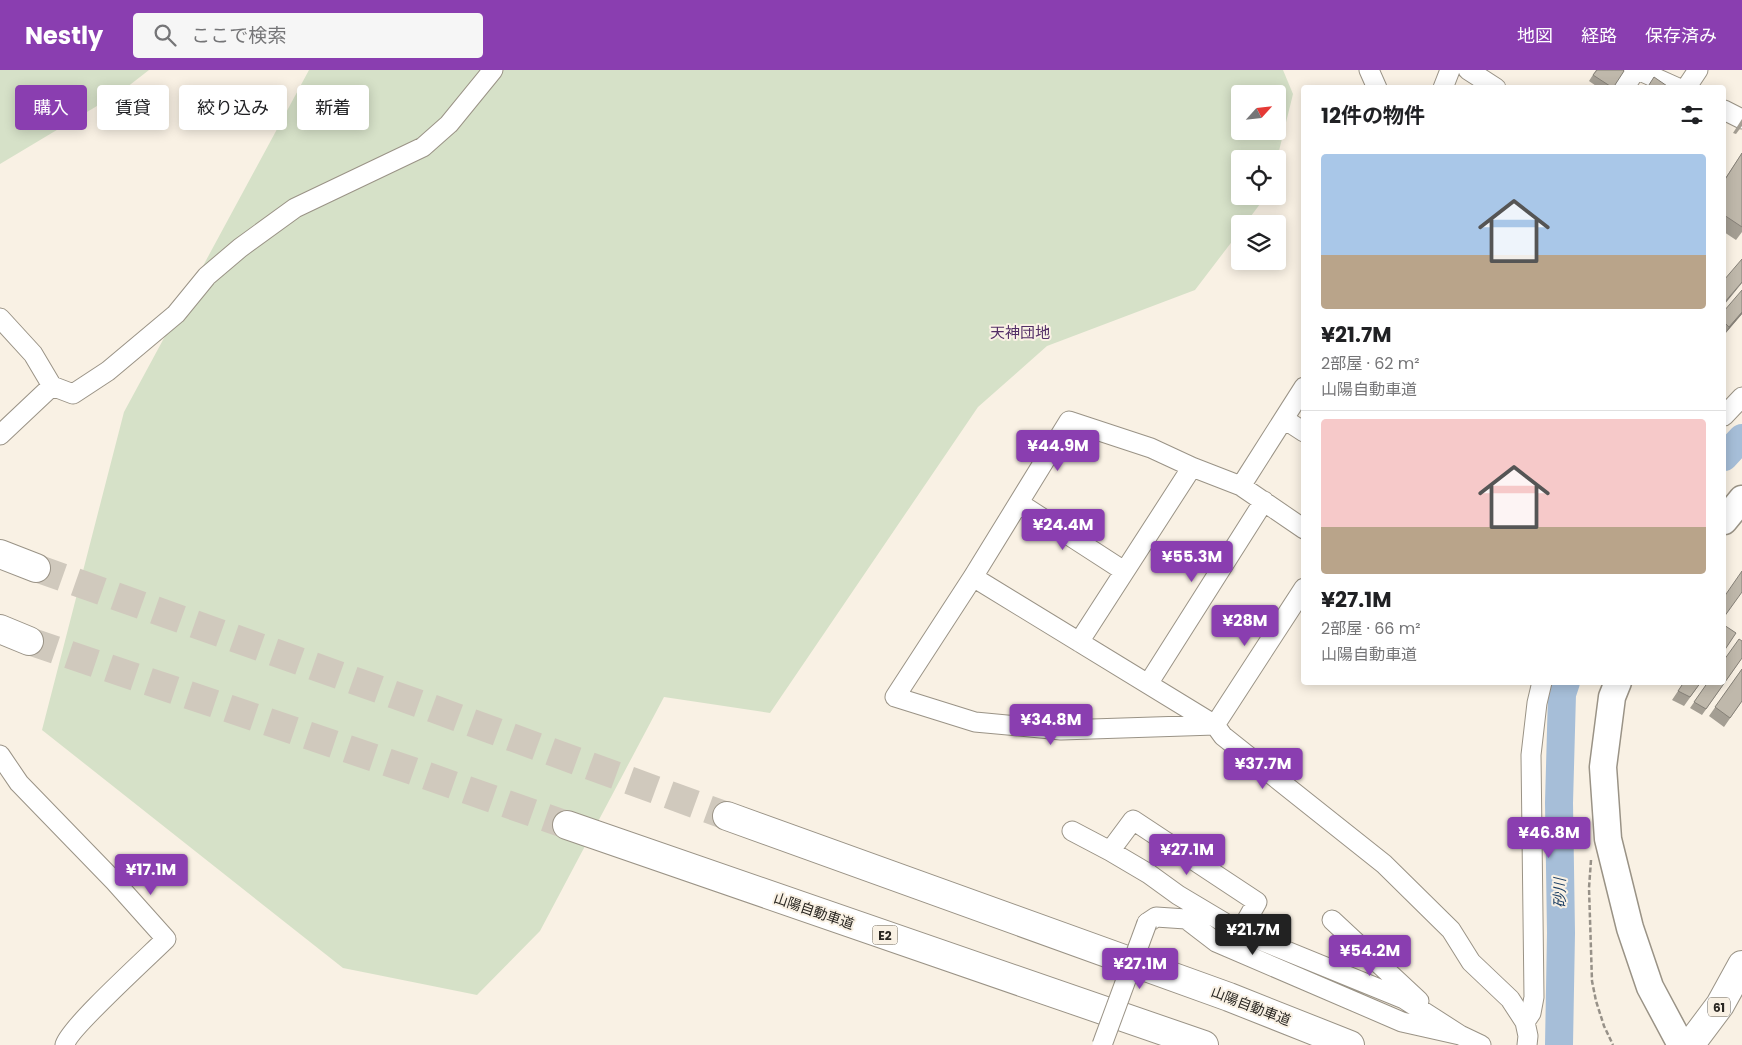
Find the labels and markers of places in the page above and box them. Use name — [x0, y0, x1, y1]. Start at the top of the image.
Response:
pin: ¥44.9M — [1017, 430, 1099, 472]
pin: ¥24.4M — [1022, 508, 1104, 551]
pin: ¥55.3M — [1151, 540, 1233, 583]
pin: ¥28M — [1215, 604, 1275, 647]
pin: ¥34.8M — [1010, 704, 1092, 746]
pin: ¥37.7M — [1222, 748, 1304, 790]
pin: ¥46.8M — [1508, 816, 1590, 859]
pin: ¥27.1M — [1146, 834, 1228, 876]
pin: ¥17.1M — [110, 854, 192, 896]
pin: ¥21.7M — [1212, 914, 1294, 956]
pin: ¥54.2M — [1329, 934, 1411, 977]
pin: ¥27.1M — [1099, 948, 1181, 990]

